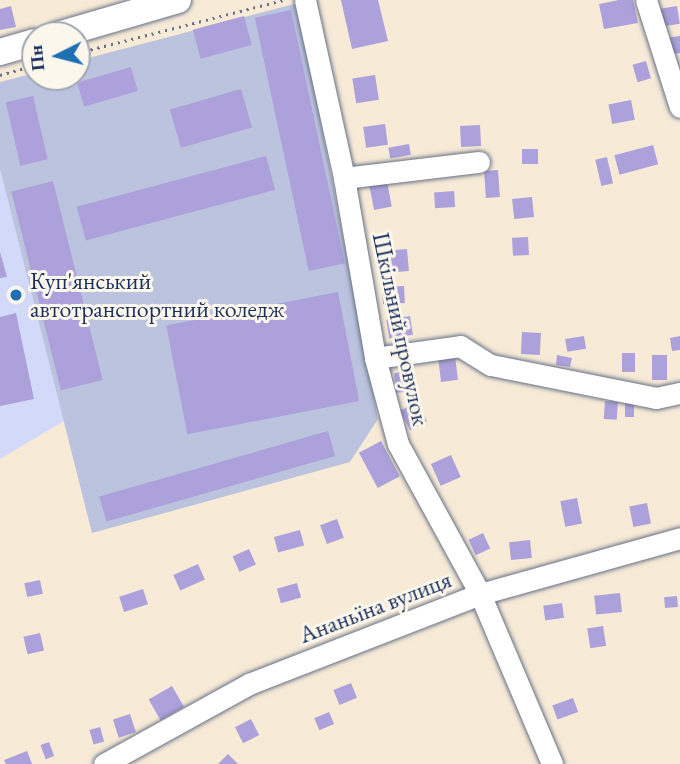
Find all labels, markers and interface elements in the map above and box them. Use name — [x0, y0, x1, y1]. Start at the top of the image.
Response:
north arrow — [21, 21, 91, 91]
text: Пн — [23, 44, 50, 72]
street label: Шкільний провулок — [366, 230, 436, 428]
place label: Куп'янський автотранспортний коледж — [30, 267, 285, 323]
marker: Куп'янський автотранспортний коледж — [8, 287, 24, 303]
street label: Ананьїна вулиця — [295, 565, 455, 649]

